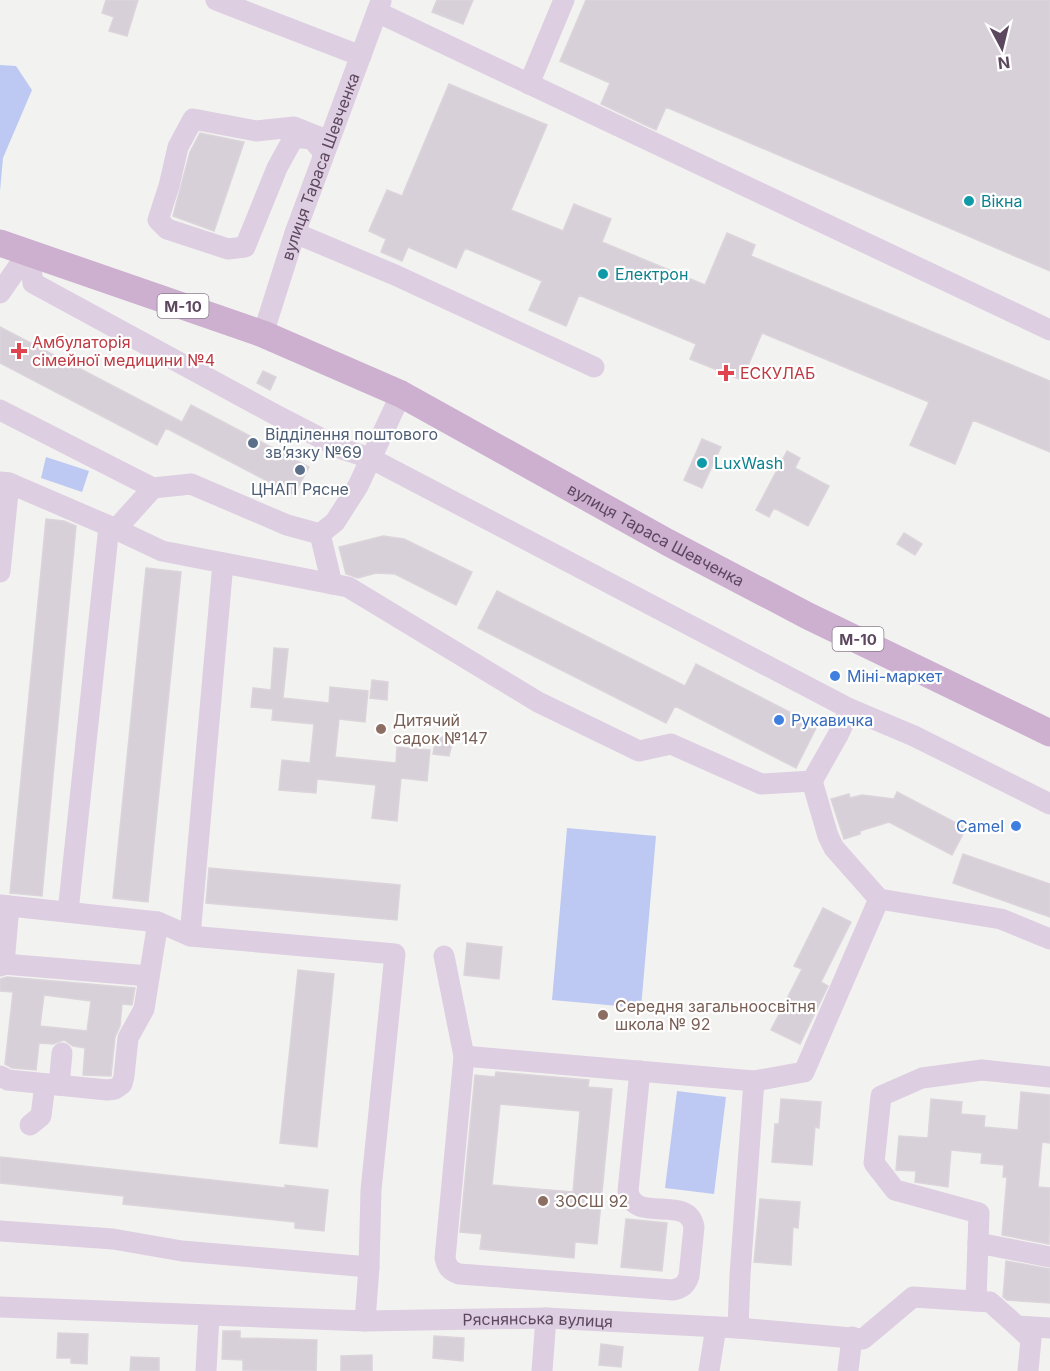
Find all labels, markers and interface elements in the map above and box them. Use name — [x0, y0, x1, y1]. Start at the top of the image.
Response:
north arrow — [972, 18, 1032, 78]
text: N — [997, 52, 1011, 74]
street label: вулиця Тараса Шевченка — [277, 70, 364, 263]
place label: Вікна — [981, 191, 1022, 211]
marker: Вікна — [962, 194, 976, 208]
place label: Електрон — [615, 264, 688, 284]
marker: Електрон — [596, 267, 610, 281]
road number: М-10 — [158, 294, 208, 318]
place label: Амбулаторія сімейної медицини №4 — [32, 332, 215, 370]
marker: Амбулаторія сімейної медицини №4 — [10, 342, 28, 360]
place label: ЕСКУЛАБ — [740, 363, 815, 383]
marker: ЕСКУЛАБ — [717, 364, 735, 382]
place label: Відділення поштового зв’язку №69 — [265, 424, 438, 462]
marker: Відділення поштового зв’язку №69 — [246, 436, 260, 450]
place label: LuxWash — [714, 453, 783, 473]
marker: LuxWash — [695, 456, 709, 470]
marker: ЦНАП Рясне — [293, 463, 307, 477]
place label: ЦНАП Рясне — [251, 479, 349, 499]
street label: вулиця Тараса Шевченка — [564, 479, 748, 591]
road number: М-10 — [832, 627, 884, 651]
place label: Міні-маркет — [847, 666, 943, 686]
marker: Міні-маркет — [828, 669, 842, 683]
place label: Дитячий садок №147 — [393, 710, 487, 748]
place label: Рукавичка — [791, 710, 873, 730]
marker: Рукавичка — [772, 713, 786, 727]
marker: Дитячий садок №147 — [374, 722, 388, 736]
place label: Camel — [956, 816, 1004, 836]
marker: Camel — [1009, 819, 1023, 833]
place label: Середня загальноосвітня школа № 92 — [615, 996, 816, 1034]
marker: Середня загальноосвітня школа № 92 — [596, 1008, 610, 1022]
place label: ЗОСШ 92 — [555, 1191, 628, 1211]
marker: ЗОСШ 92 — [536, 1194, 550, 1208]
street label: Ряснянська вулиця — [462, 1308, 613, 1331]

